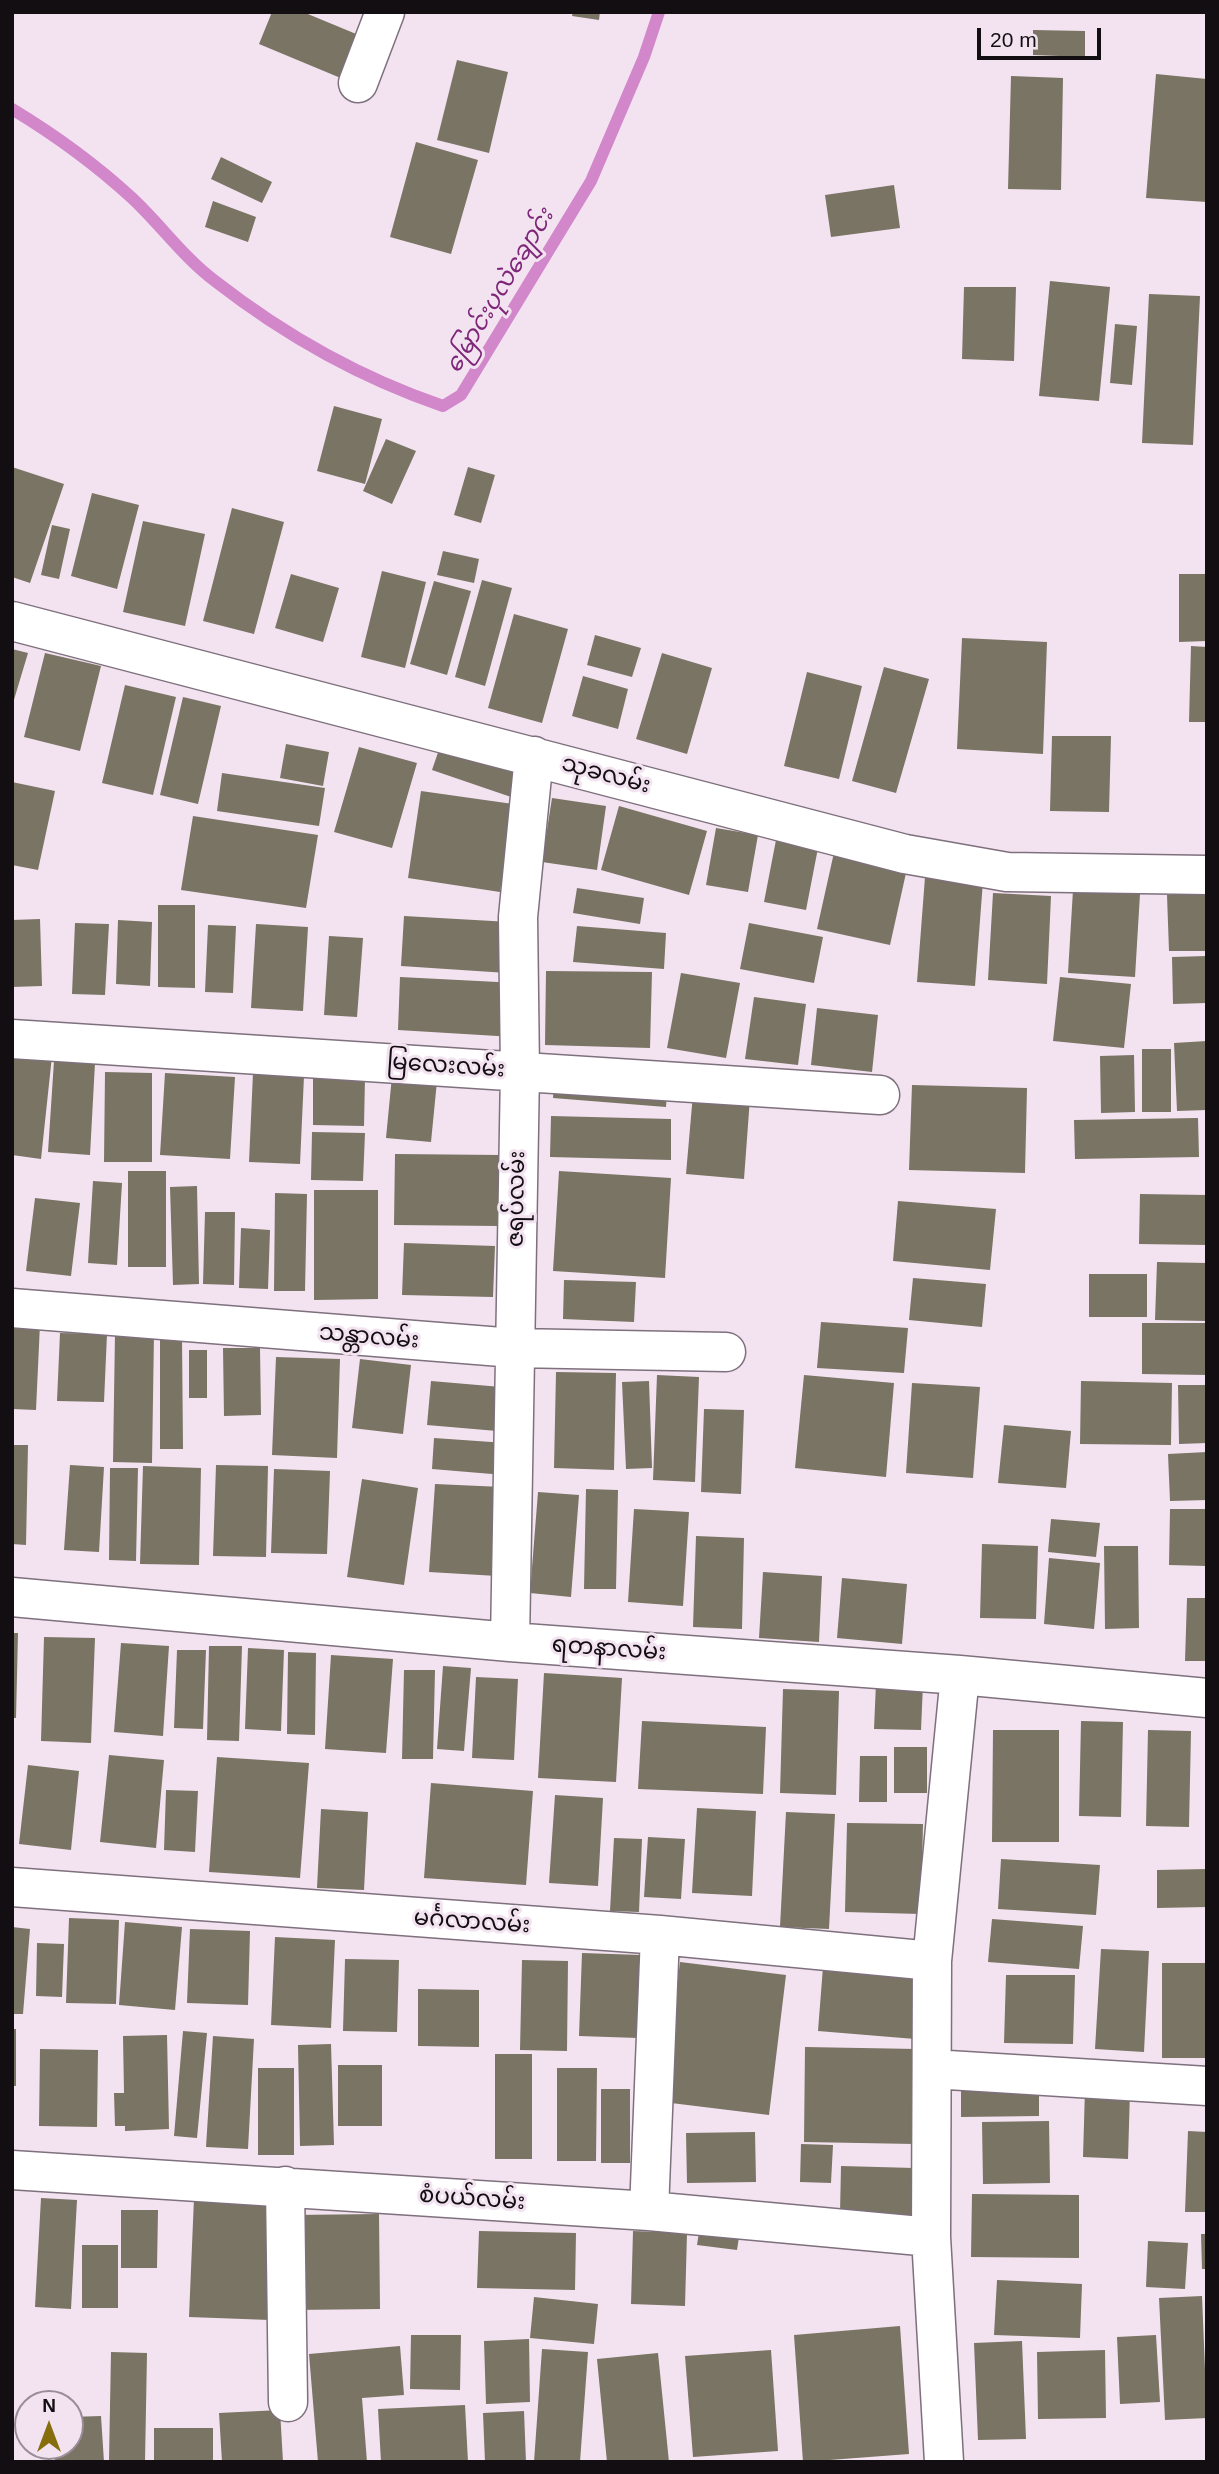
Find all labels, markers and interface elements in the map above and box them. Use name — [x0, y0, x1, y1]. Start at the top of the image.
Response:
scale bar — [981, 14, 1105, 58]
text: 20 m — [990, 28, 1037, 51]
water label: မြောင်းပုလဲချောင်း — [440, 204, 560, 378]
street label: သုခလမ်း — [559, 750, 653, 800]
street label: မြလေးလမ်း — [386, 1048, 506, 1084]
street label: ဇရပ်လမ်း — [502, 1151, 532, 1247]
street label: သန္တာလမ်း — [318, 1319, 420, 1355]
street label: ရတနာလမ်း — [551, 1631, 667, 1667]
street label: မင်္ဂလာလမ်း — [413, 1904, 531, 1940]
street label: စံပယ်လမ်း — [418, 2182, 526, 2216]
north arrow — [14, 2390, 84, 2460]
text: N — [42, 2395, 56, 2416]

